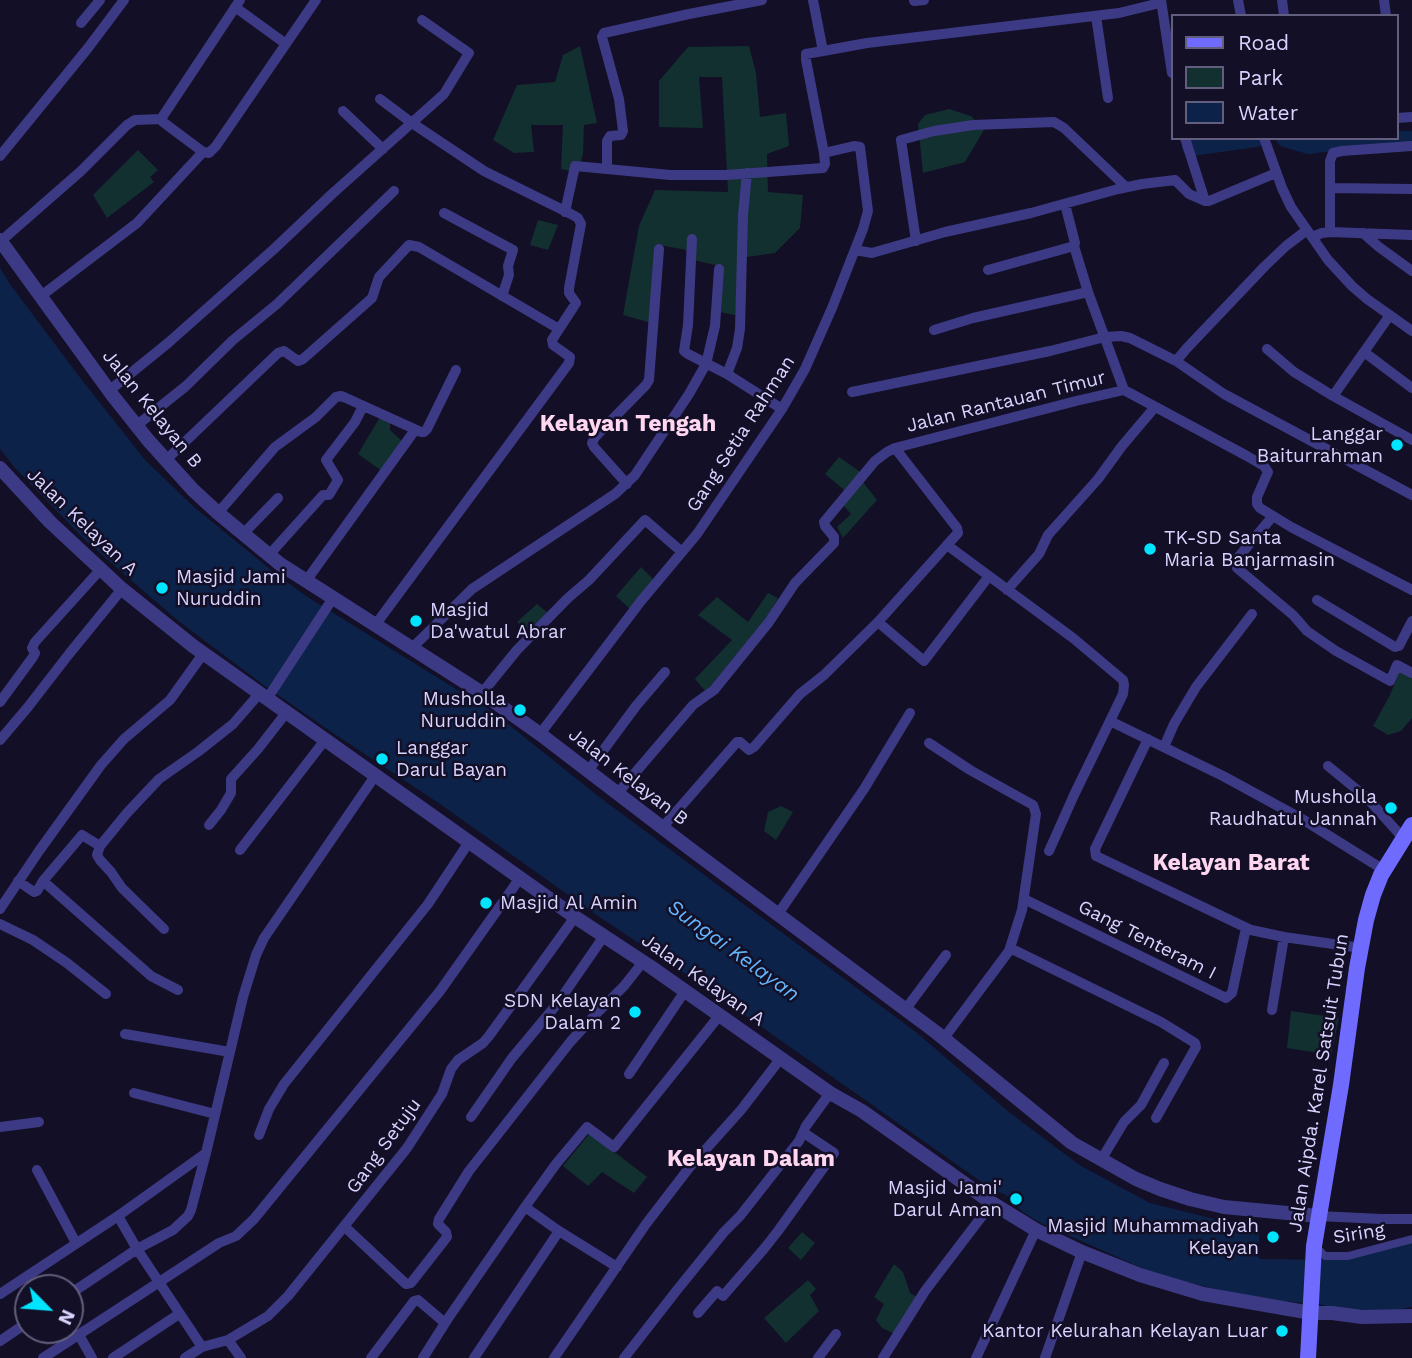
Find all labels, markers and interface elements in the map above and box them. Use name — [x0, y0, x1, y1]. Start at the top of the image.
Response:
legend — [1170, 14, 1398, 140]
text: Road — [1238, 30, 1289, 55]
text: Park — [1238, 65, 1283, 90]
text: Water — [1238, 100, 1298, 125]
street label: Jalan Kelayan B — [97, 345, 207, 473]
street label: Gang Setia Rahman — [682, 352, 800, 516]
street label: Jalan Rantauan Timur — [904, 366, 1108, 438]
district label: Kelayan Tengah — [540, 410, 716, 438]
place label: Langgar Baiturrahman — [1257, 423, 1383, 467]
marker: Langgar Baiturrahman — [1389, 437, 1405, 453]
street label: Jalan Kelayan A — [22, 463, 142, 581]
place label: TK-SD Santa Maria Banjarmasin — [1164, 527, 1335, 571]
marker: TK-SD Santa Maria Banjarmasin — [1142, 541, 1158, 557]
place label: Masjid Jami Nuruddin — [176, 566, 286, 610]
marker: Masjid Jami Nuruddin — [154, 580, 170, 596]
place label: Masjid Da'watul Abrar — [430, 599, 566, 643]
marker: Masjid Da'watul Abrar — [408, 613, 424, 629]
place label: Musholla Nuruddin — [420, 688, 506, 732]
marker: Musholla Nuruddin — [512, 702, 528, 718]
street label: Jalan Kelayan B — [564, 723, 692, 831]
place label: Langgar Darul Bayan — [396, 737, 507, 781]
marker: Langgar Darul Bayan — [374, 751, 390, 767]
place label: Musholla Raudhatul Jannah — [1209, 786, 1377, 830]
marker: Musholla Raudhatul Jannah — [1383, 800, 1399, 816]
district label: Kelayan Barat — [1152, 849, 1310, 877]
place label: Masjid Al Amin — [500, 892, 638, 914]
marker: Masjid Al Amin — [478, 895, 494, 911]
water label: Sungai Kelayan — [662, 895, 804, 1007]
street label: Gang Tenteram I — [1074, 895, 1220, 985]
street label: Jalan Kelayan A — [637, 929, 769, 1031]
street label: Jalan Aipda. Karel Satsuit Tubun — [1284, 932, 1354, 1234]
place label: SDN Kelayan Dalam 2 — [504, 990, 621, 1034]
marker: SDN Kelayan Dalam 2 — [627, 1004, 643, 1020]
street label: Gang Setuju — [342, 1094, 426, 1198]
district label: Kelayan Dalam — [667, 1145, 835, 1173]
place label: Masjid Jami' Darul Aman — [888, 1177, 1002, 1221]
marker: Masjid Jami' Darul Aman — [1008, 1191, 1024, 1207]
place label: Masjid Muhammadiyah Kelayan — [1047, 1215, 1259, 1259]
street label: Siring — [1332, 1219, 1386, 1249]
marker: Masjid Muhammadiyah Kelayan — [1265, 1229, 1281, 1245]
north arrow — [14, 1274, 84, 1344]
text: N — [53, 1306, 80, 1328]
place label: Kantor Kelurahan Kelayan Luar — [982, 1320, 1268, 1342]
marker: Kantor Kelurahan Kelayan Luar — [1274, 1323, 1290, 1339]

